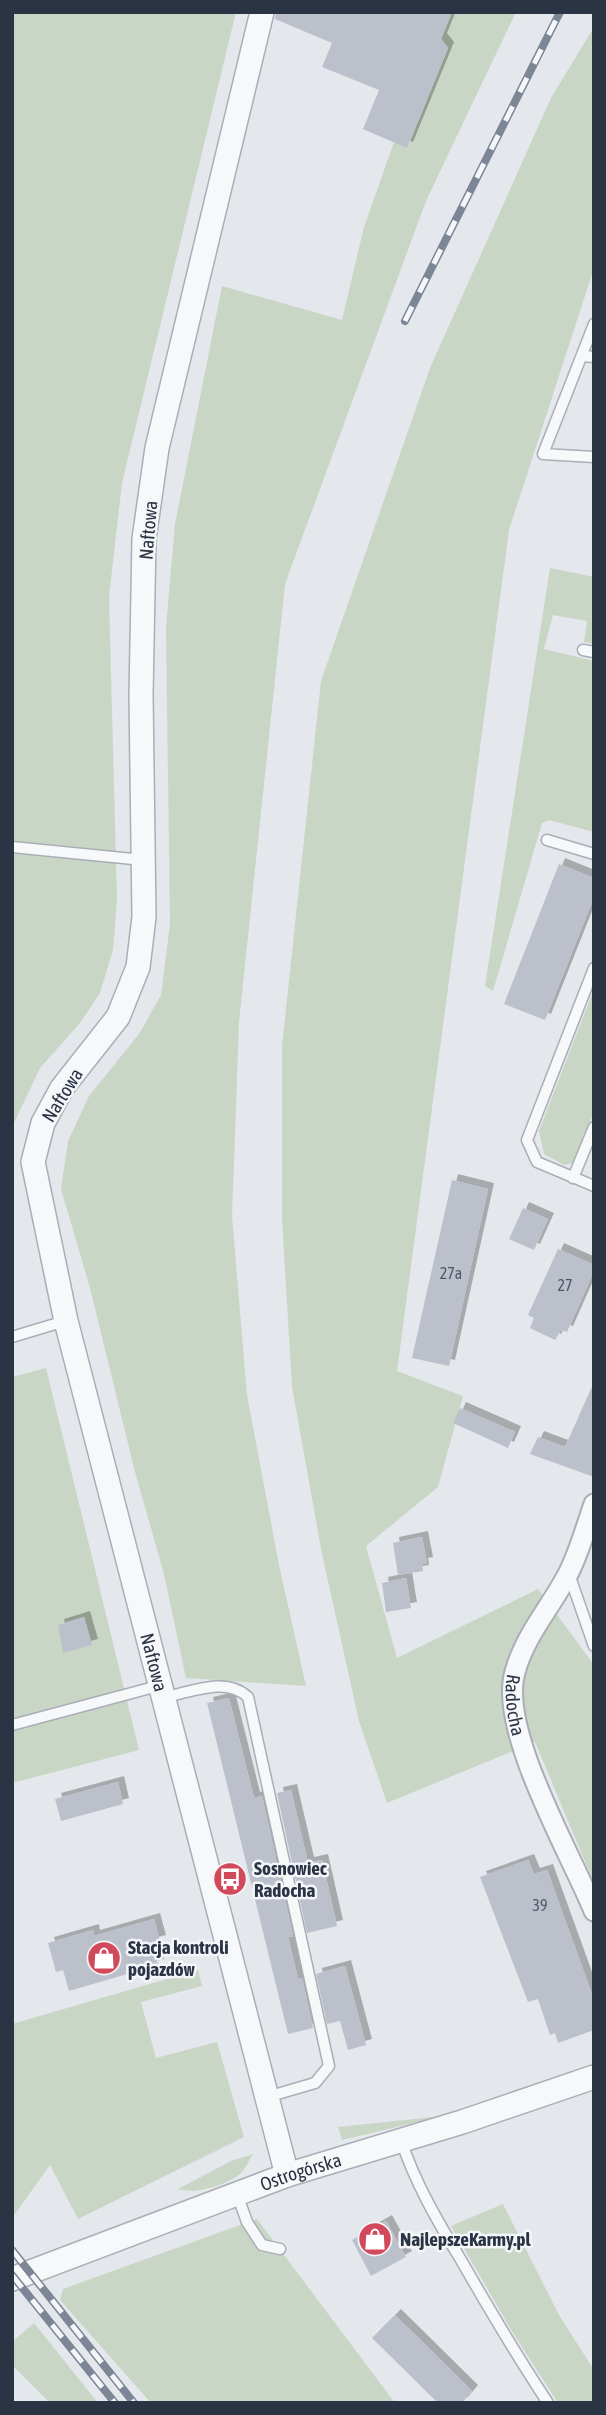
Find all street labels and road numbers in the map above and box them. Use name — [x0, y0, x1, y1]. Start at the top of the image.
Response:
street label: Naftowa — [134, 499, 162, 561]
street label: Naftowa — [37, 1064, 87, 1126]
street label: Naftowa — [136, 1631, 172, 1694]
street label: Radocha — [501, 1673, 530, 1738]
street label: Ostrogórska — [257, 2148, 344, 2195]

